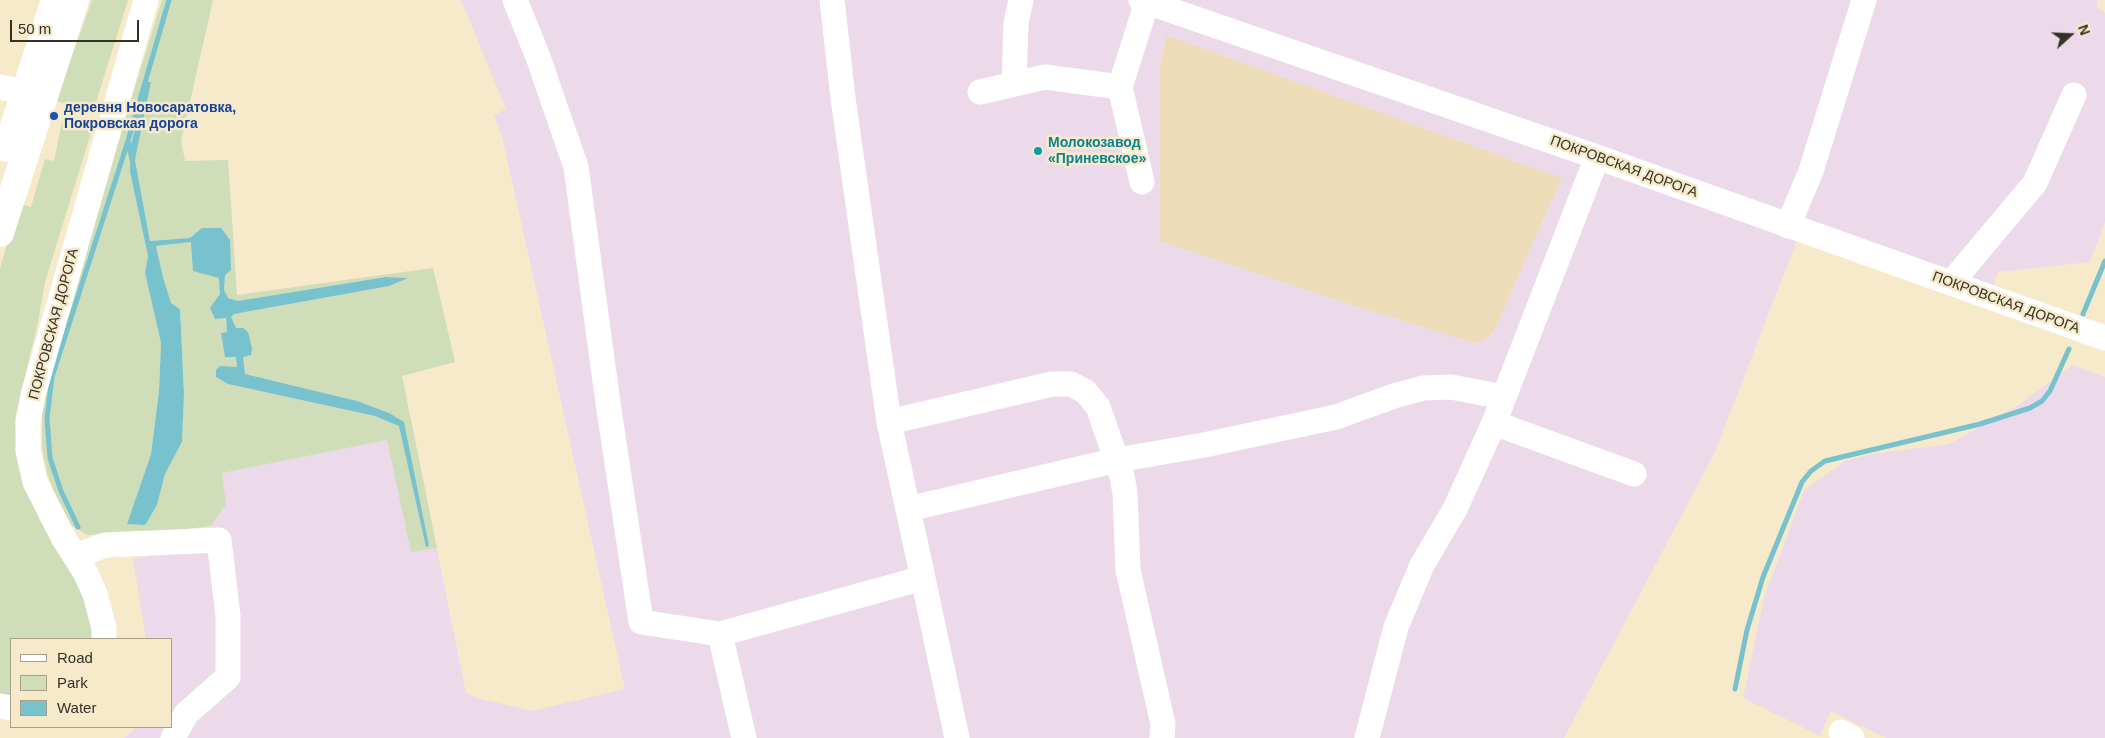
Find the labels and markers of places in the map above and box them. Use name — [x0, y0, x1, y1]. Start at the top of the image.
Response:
place label: деревня Новосаратовка, Покровская дорога — [64, 100, 236, 132]
marker: деревня Новосаратовка, Покровская дорога — [48, 110, 60, 122]
place label: Молокозавод «Приневское» — [1048, 135, 1146, 168]
marker: Молокозавод «Приневское» — [1032, 145, 1044, 157]

